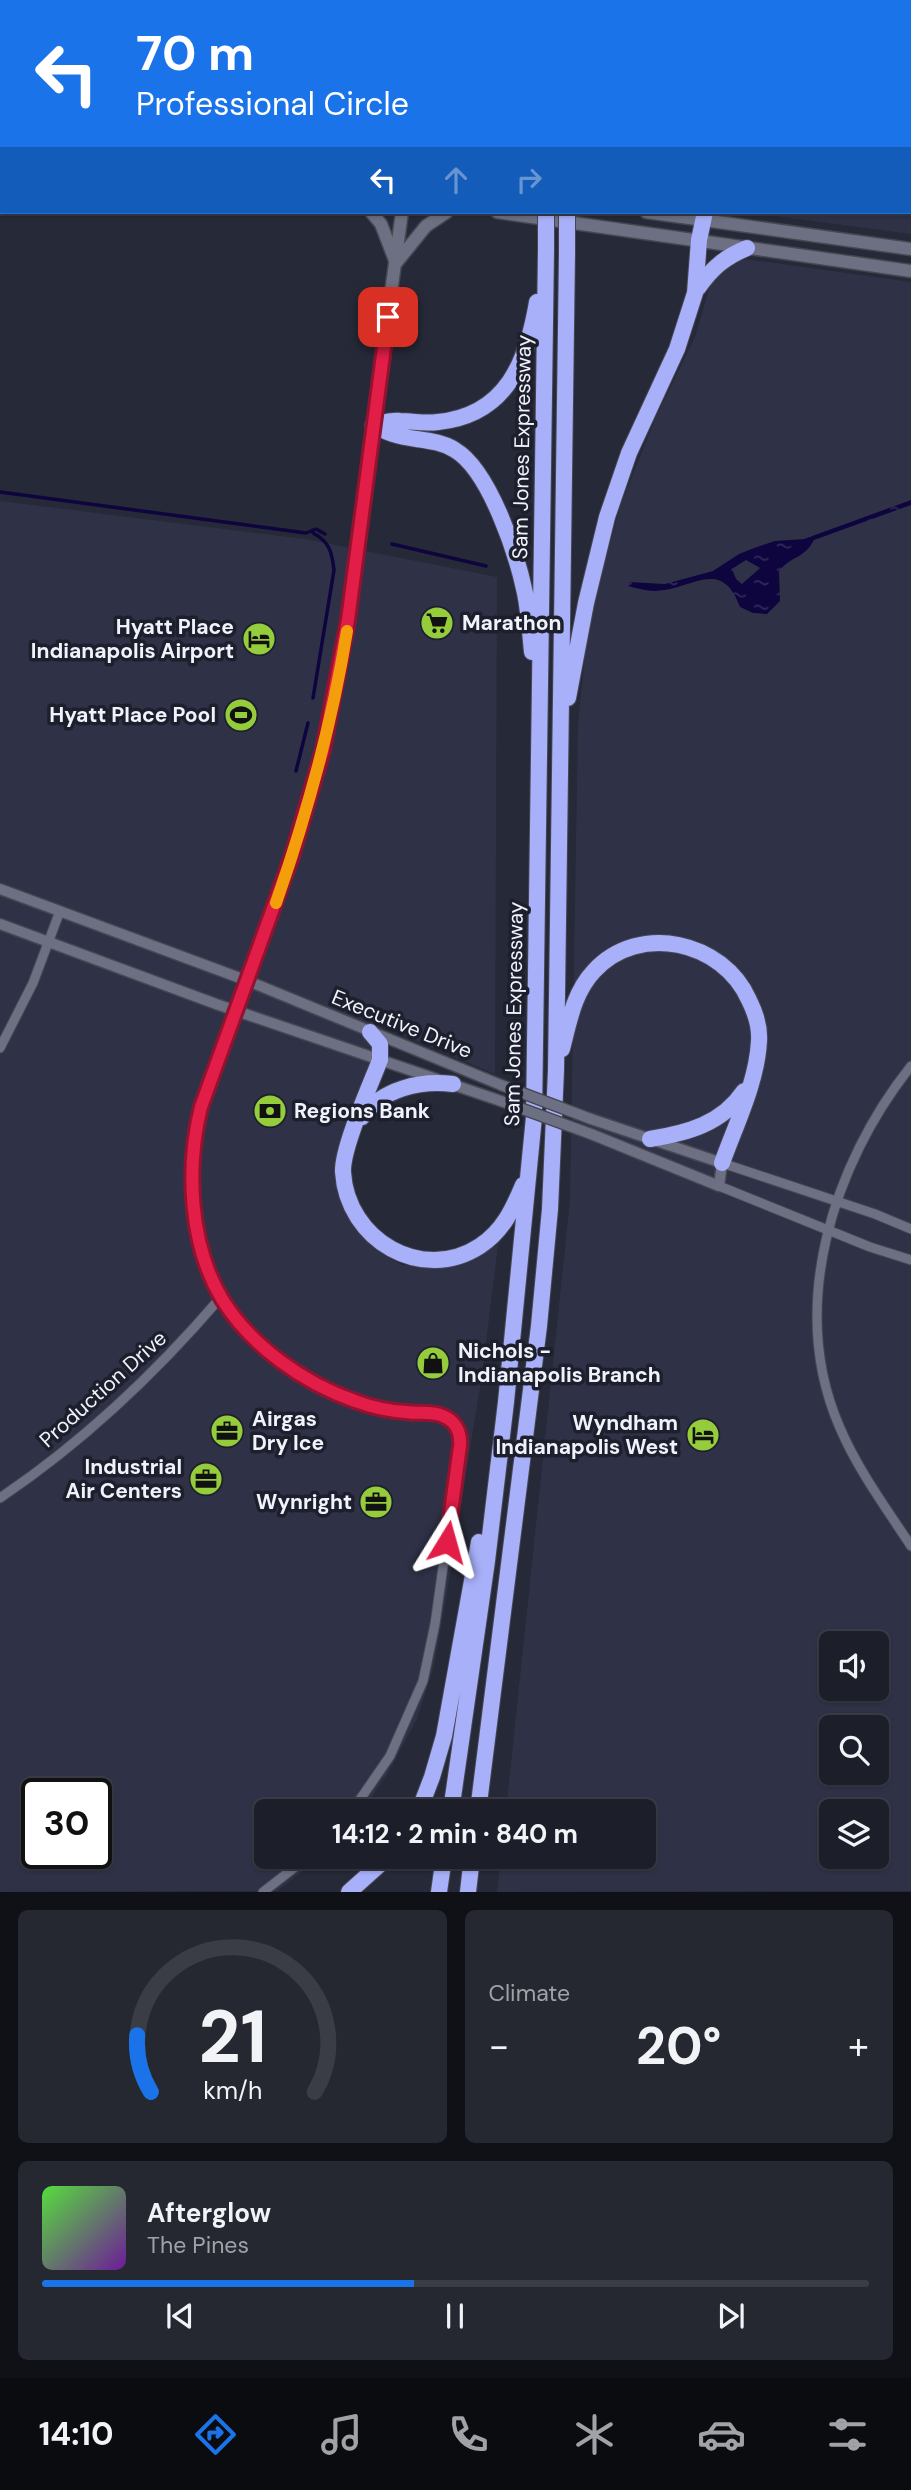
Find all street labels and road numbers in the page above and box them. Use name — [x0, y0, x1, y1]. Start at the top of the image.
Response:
street label: Sam Jones Expressway — [506, 334, 538, 560]
street label: Sam Jones Expressway — [498, 901, 530, 1127]
street label: Executive Drive — [328, 983, 476, 1065]
street label: Production Drive — [33, 1324, 173, 1454]

